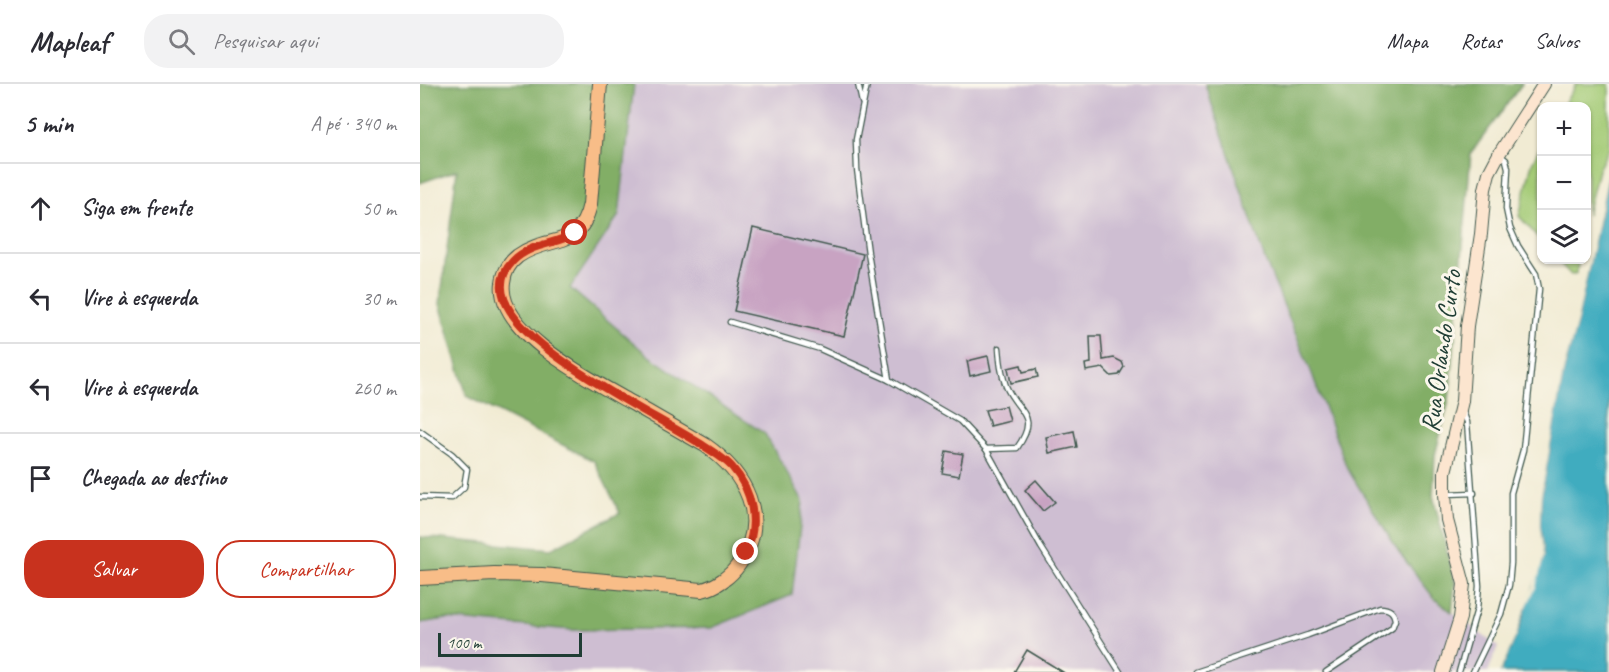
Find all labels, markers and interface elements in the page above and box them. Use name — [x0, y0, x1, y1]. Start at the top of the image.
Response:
search box — [144, 14, 564, 68]
text: Mapleaf — [30, 24, 108, 59]
icon: search — [165, 25, 198, 58]
text: Pesquisar aqui — [213, 27, 318, 55]
text: Mapa — [1387, 28, 1428, 54]
text: Rotas — [1461, 28, 1502, 54]
text: Salvos — [1535, 28, 1579, 54]
map controls — [1537, 102, 1591, 264]
button: + — [1537, 102, 1591, 156]
text: 5 min — [24, 107, 73, 140]
text: A pé · 340 m — [311, 111, 396, 136]
button: − — [1537, 156, 1591, 210]
icon: ahead — [24, 192, 57, 225]
text: Siga em frente — [81, 194, 192, 222]
text: 50 m — [362, 196, 396, 221]
button: layers — [1537, 210, 1591, 264]
route start — [561, 219, 587, 245]
street label: Rua Orlando Curto — [1413, 266, 1469, 434]
icon: left — [24, 282, 57, 315]
text: Vire à esquerda — [81, 284, 197, 312]
text: 30 m — [362, 286, 396, 311]
icon: left — [24, 372, 57, 405]
text: Vire à esquerda — [81, 374, 197, 402]
text: 260 m — [353, 376, 396, 401]
icon: arrive — [24, 462, 57, 495]
text: Chegada ao destino — [81, 464, 226, 492]
route end — [732, 538, 758, 564]
button: Salvar — [24, 540, 204, 598]
button: Compartilhar — [216, 540, 396, 598]
scale bar — [438, 630, 582, 658]
text: 100 m — [447, 633, 481, 653]

